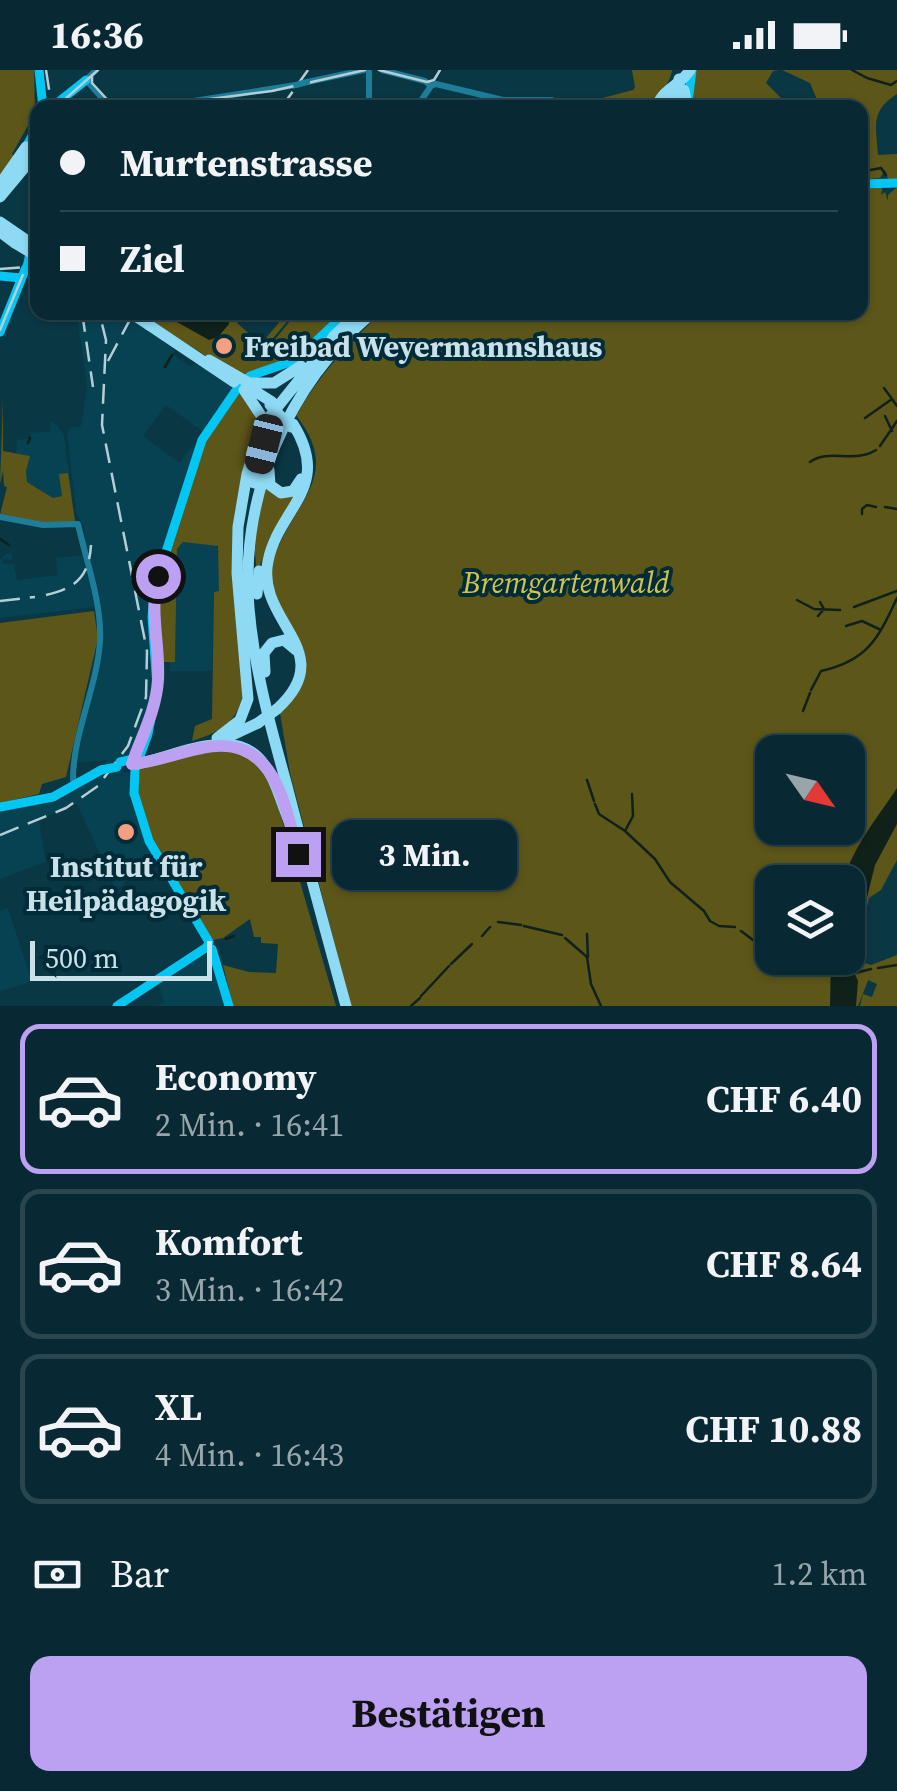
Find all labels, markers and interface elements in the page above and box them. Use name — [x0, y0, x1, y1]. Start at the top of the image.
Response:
text: 16:36 — [50, 9, 144, 61]
text: Murtenstrasse — [120, 137, 373, 189]
text: Ziel — [120, 233, 185, 285]
place label: Freibad Weyermannshaus — [244, 326, 602, 367]
marker: Freibad Weyermannshaus — [213, 335, 235, 357]
car — [242, 411, 286, 477]
route start — [136, 554, 181, 599]
park label: Bremgartenwald — [461, 562, 670, 603]
north arrow — [755, 735, 865, 845]
map controls — [755, 735, 865, 975]
callout: 3 Min. — [333, 819, 518, 889]
marker: Institut für Heilpädagogik — [115, 821, 137, 843]
route end — [276, 832, 321, 877]
text: 3 Min. — [378, 833, 471, 877]
place label: Institut für Heilpädagogik — [26, 846, 226, 921]
button: layers — [755, 865, 865, 975]
scale bar — [30, 936, 212, 980]
text: 500 m — [45, 939, 119, 977]
text: Economy — [155, 1051, 317, 1103]
icon: car — [35, 1054, 125, 1144]
text: CHF 6.40 — [706, 1073, 862, 1125]
text: 2 Min. · 16:41 — [155, 1103, 344, 1147]
text: Komfort — [155, 1216, 303, 1268]
icon: car — [35, 1219, 125, 1309]
text: CHF 8.64 — [706, 1238, 862, 1290]
text: 3 Min. · 16:42 — [155, 1268, 344, 1312]
text: XL — [155, 1381, 202, 1433]
icon: car — [35, 1384, 125, 1474]
text: CHF 10.88 — [685, 1403, 862, 1455]
text: 4 Min. · 16:43 — [155, 1433, 344, 1477]
icon: cash — [30, 1547, 85, 1602]
text: Bar — [110, 1548, 169, 1600]
text: 1.2 km — [772, 1552, 867, 1596]
button: Bestätigen — [30, 1656, 867, 1771]

